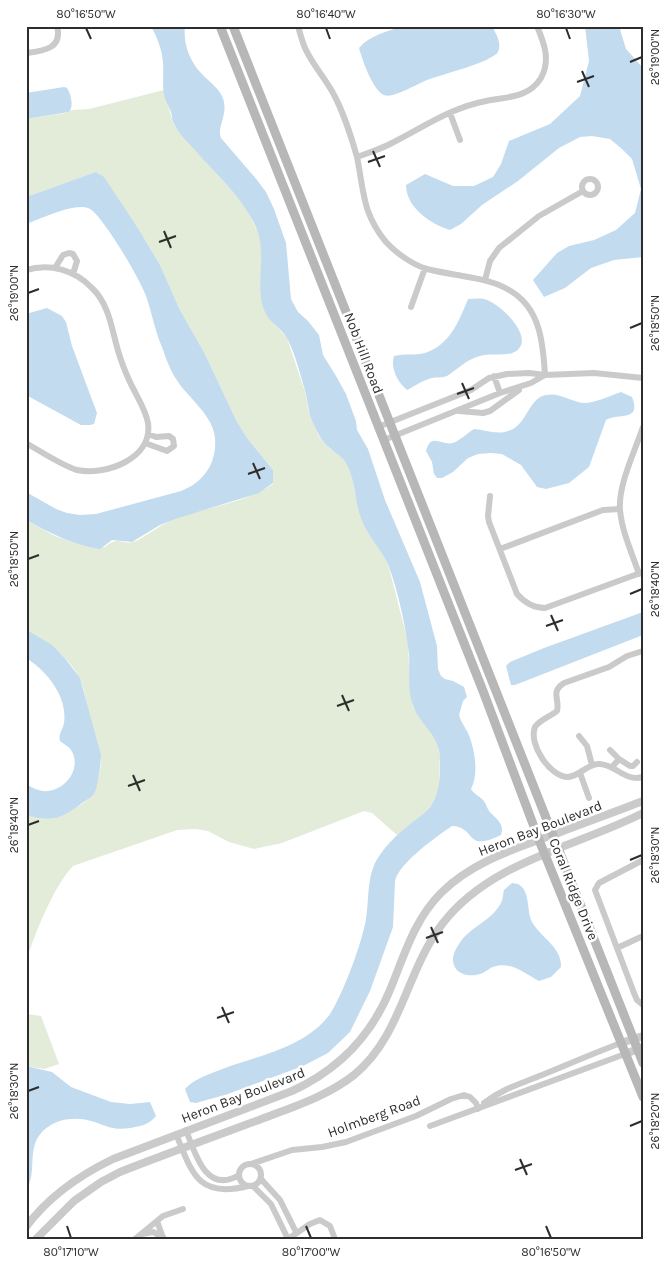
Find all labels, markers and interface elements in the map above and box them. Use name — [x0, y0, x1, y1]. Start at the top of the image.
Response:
text: 80°16'50"W — [56, 7, 116, 21]
text: 80°16'40"W — [296, 7, 356, 21]
text: 80°16'30"W — [536, 7, 596, 21]
text: 26°19'00"N — [648, 29, 662, 85]
text: 26°19'00"N — [7, 265, 21, 321]
text: 26°18'50"N — [648, 295, 662, 351]
street label: Nob Hill Road — [340, 310, 387, 396]
text: 26°18'50"N — [7, 531, 21, 587]
text: 26°18'40"N — [648, 561, 662, 617]
text: 26°18'40"N — [7, 797, 21, 853]
street label: Heron Bay Boulevard — [476, 797, 605, 860]
text: 26°18'30"N — [648, 827, 662, 883]
street label: Coral Ridge Drive — [545, 836, 602, 943]
text: 26°18'30"N — [7, 1063, 21, 1119]
street label: Heron Bay Boulevard — [179, 1064, 308, 1127]
street label: Holmberg Road — [325, 1092, 423, 1141]
text: 26°18'20"N — [648, 1093, 662, 1149]
text: 80°17'10"W — [43, 1245, 99, 1259]
text: 80°17'00"W — [282, 1245, 340, 1259]
text: 80°16'50"W — [521, 1245, 581, 1259]

